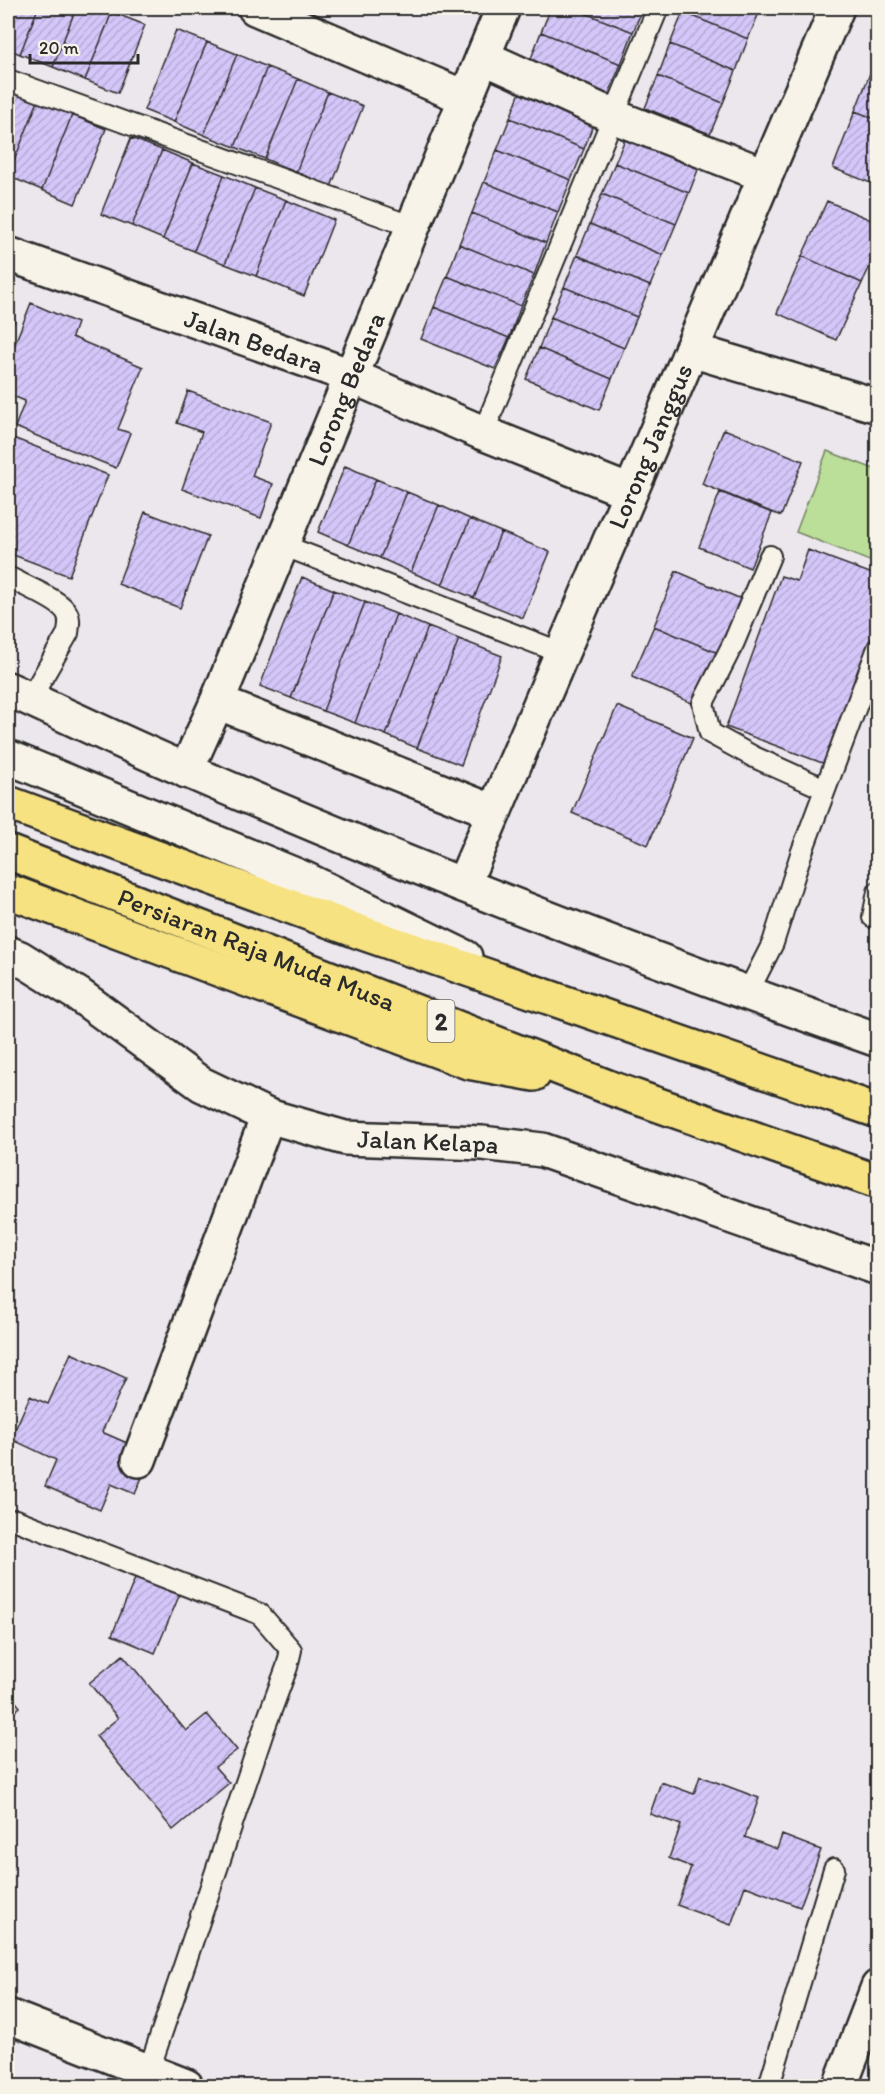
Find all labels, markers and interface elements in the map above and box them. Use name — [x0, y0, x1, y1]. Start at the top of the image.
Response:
scale bar — [30, 27, 138, 65]
text: 20 m — [39, 37, 79, 59]
street label: Jalan Bedara — [180, 302, 328, 381]
street label: Lorong Bedara — [300, 308, 392, 471]
street label: Lorong Janggus — [601, 359, 699, 534]
street label: Persiaran Raja Muda Musa — [113, 881, 400, 1018]
road number: 2 — [428, 1000, 454, 1042]
street label: Jalan Kelapa — [356, 1122, 501, 1161]

